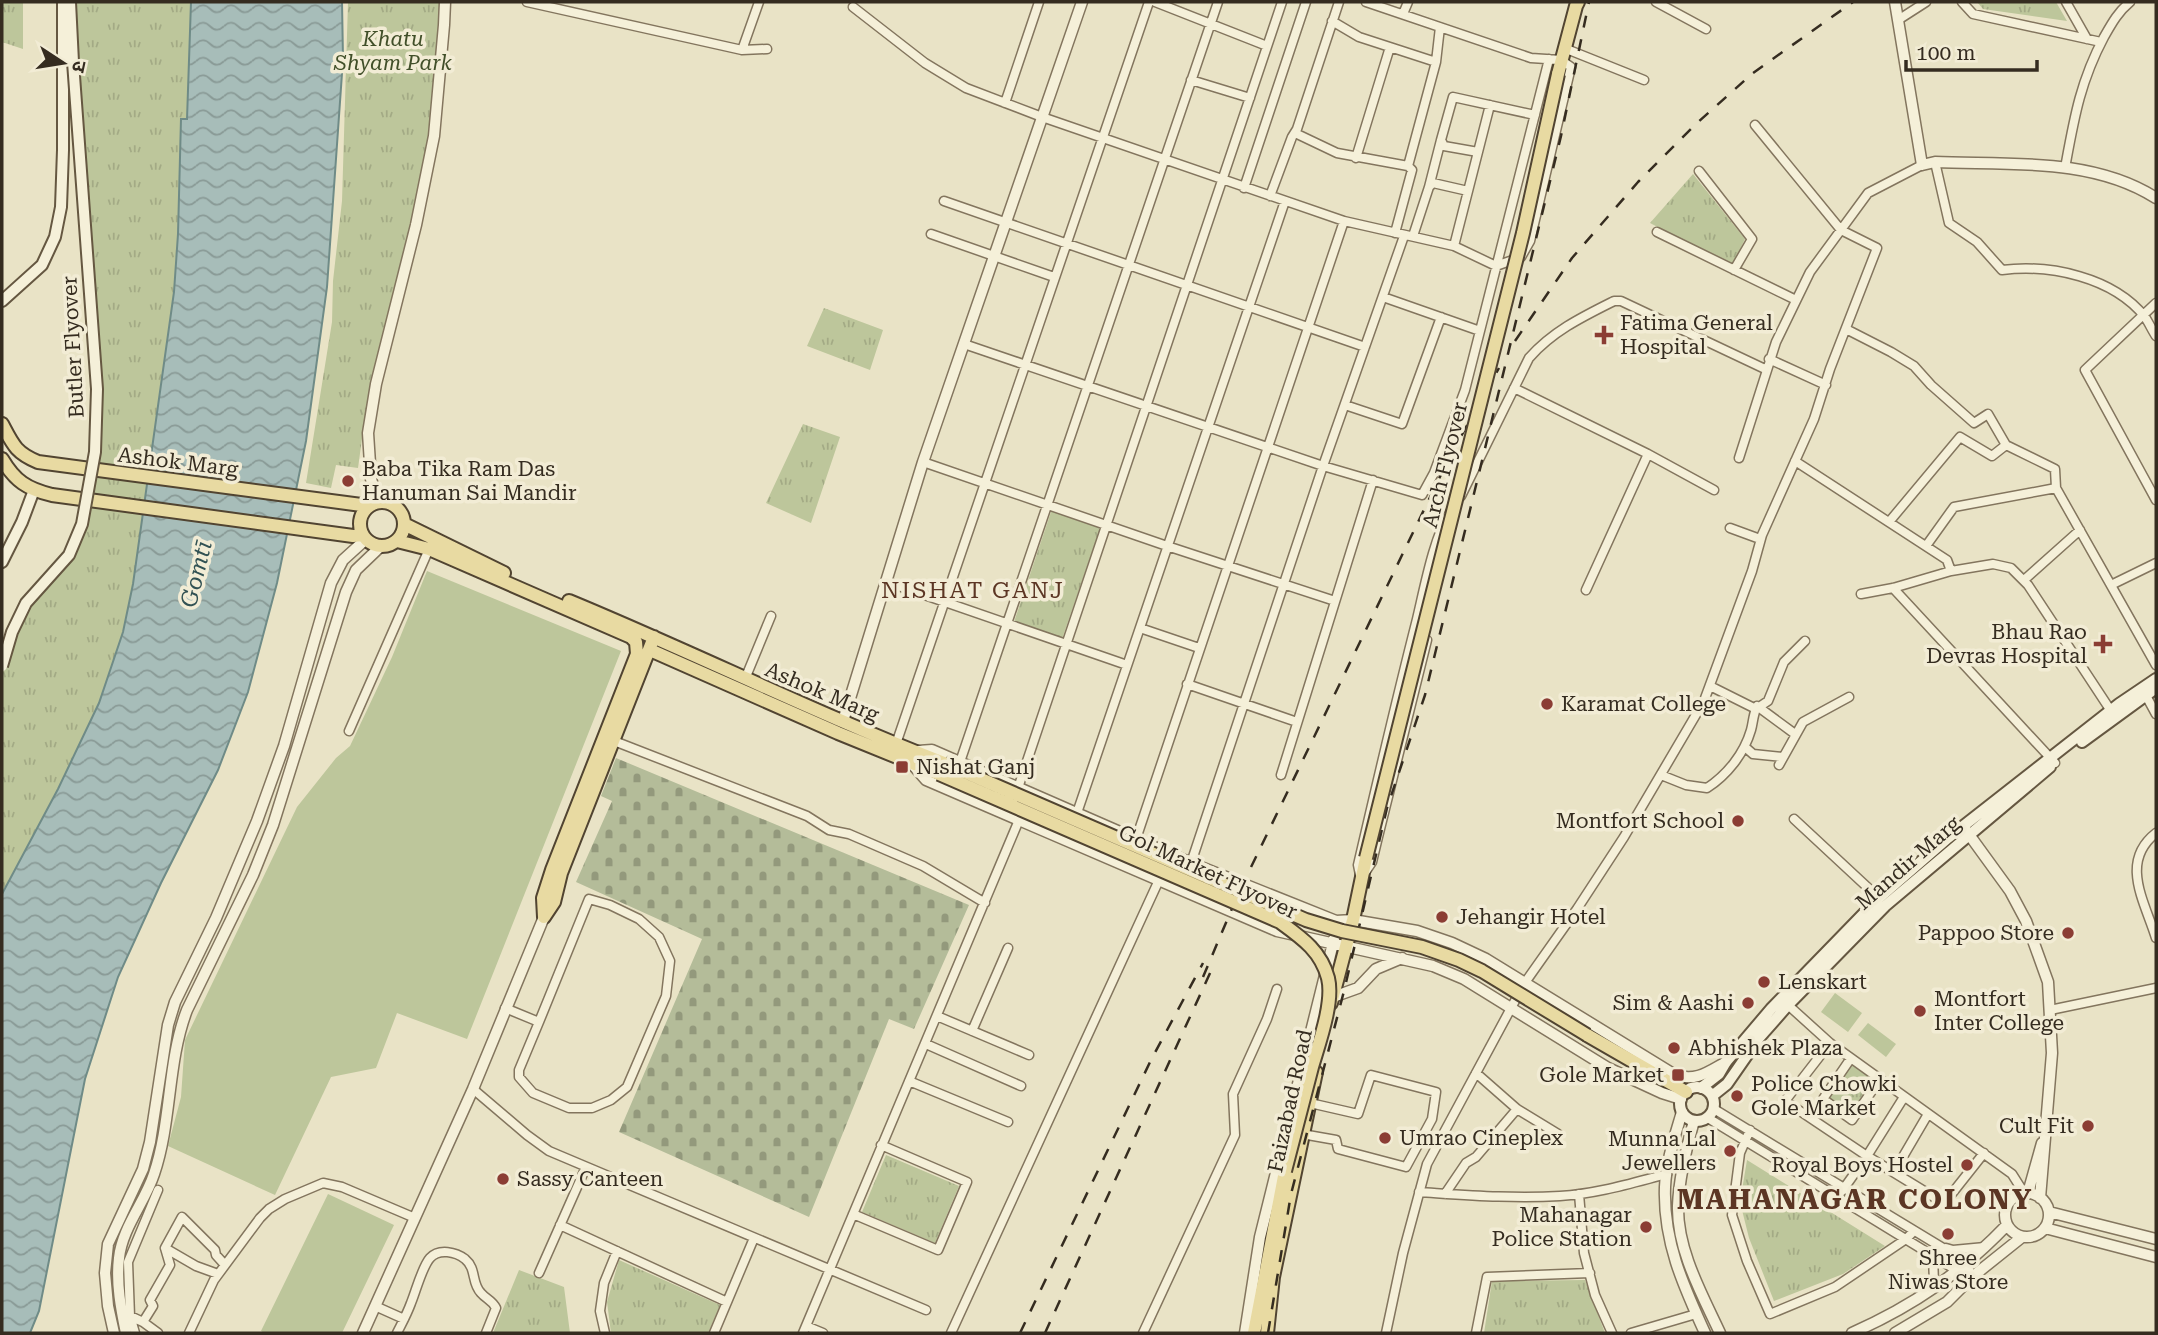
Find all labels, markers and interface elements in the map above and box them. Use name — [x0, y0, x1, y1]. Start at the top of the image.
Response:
park label: Khatu Shyam Park — [333, 27, 453, 75]
north arrow — [28, 28, 98, 98]
scale bar — [1906, 28, 2037, 72]
text: 100 m — [1916, 41, 1976, 65]
text: उ — [67, 59, 92, 75]
street label: Butler Flyover — [57, 275, 89, 419]
place label: Fatima General Hospital — [1620, 311, 1773, 359]
marker: Fatima General Hospital — [1594, 325, 1614, 345]
street label: Arch Flyover — [1418, 399, 1472, 531]
street label: Ashok Marg — [116, 443, 240, 481]
place label: Baba Tika Ram Das Hanuman Sai Mandir — [362, 457, 577, 505]
marker: Baba Tika Ram Das Hanuman Sai Mandir — [340, 473, 356, 489]
water label: Gomtī — [175, 537, 218, 610]
district label: NISHAT GANJ — [881, 577, 1065, 604]
place label: Bhau Rao Devras Hospital — [1926, 620, 2087, 668]
marker: Bhau Rao Devras Hospital — [2093, 634, 2113, 654]
street label: Ashok Marg — [761, 657, 883, 727]
place label: Karamat College — [1561, 692, 1726, 716]
marker: Karamat College — [1539, 696, 1555, 712]
place label: Nishat Ganj — [916, 755, 1035, 779]
marker: Nishat Ganj — [894, 759, 910, 775]
place label: Montfort School — [1556, 809, 1725, 833]
street label: Mandir Marg — [1851, 811, 1965, 915]
marker: Montfort School — [1730, 813, 1746, 829]
street label: Gol Market Flyover — [1115, 820, 1301, 924]
place label: Jehangir Hotel — [1456, 905, 1606, 929]
marker: Jehangir Hotel — [1434, 909, 1450, 925]
place label: Pappoo Store — [1918, 921, 2054, 945]
marker: Pappoo Store — [2060, 925, 2076, 941]
place label: Lenskart — [1778, 970, 1867, 994]
marker: Lenskart — [1756, 974, 1772, 990]
place label: Montfort Inter College — [1934, 987, 2064, 1035]
place label: Sim & Aashi — [1613, 991, 1734, 1015]
marker: Sim & Aashi — [1740, 995, 1756, 1011]
marker: Montfort Inter College — [1912, 1003, 1928, 1019]
street label: Faizabad Road — [1263, 1027, 1317, 1175]
place label: Abhishek Plaza — [1688, 1036, 1843, 1060]
marker: Abhishek Plaza — [1666, 1040, 1682, 1056]
place label: Gole Market — [1539, 1063, 1664, 1087]
marker: Gole Market — [1670, 1067, 1686, 1083]
place label: Police Chowki Gole Market — [1751, 1072, 1897, 1120]
marker: Police Chowki Gole Market — [1729, 1088, 1745, 1104]
place label: Cult Fit — [1999, 1114, 2074, 1138]
marker: Cult Fit — [2080, 1118, 2096, 1134]
place label: Umrao Cineplex — [1399, 1126, 1563, 1150]
place label: Munna Lal Jewellers — [1608, 1127, 1716, 1175]
marker: Umrao Cineplex — [1377, 1130, 1393, 1146]
marker: Munna Lal Jewellers — [1722, 1143, 1738, 1159]
place label: Royal Boys Hostel — [1771, 1153, 1953, 1177]
marker: Royal Boys Hostel — [1959, 1157, 1975, 1173]
place label: Sassy Canteen — [517, 1167, 664, 1191]
marker: Sassy Canteen — [495, 1171, 511, 1187]
district label: MAHANAGAR COLONY — [1677, 1183, 2033, 1216]
place label: Mahanagar Police Station — [1491, 1203, 1632, 1251]
marker: Mahanagar Police Station — [1638, 1219, 1654, 1235]
marker: Shree Niwas Store — [1940, 1226, 1956, 1242]
place label: Shree Niwas Store — [1888, 1246, 2008, 1294]

